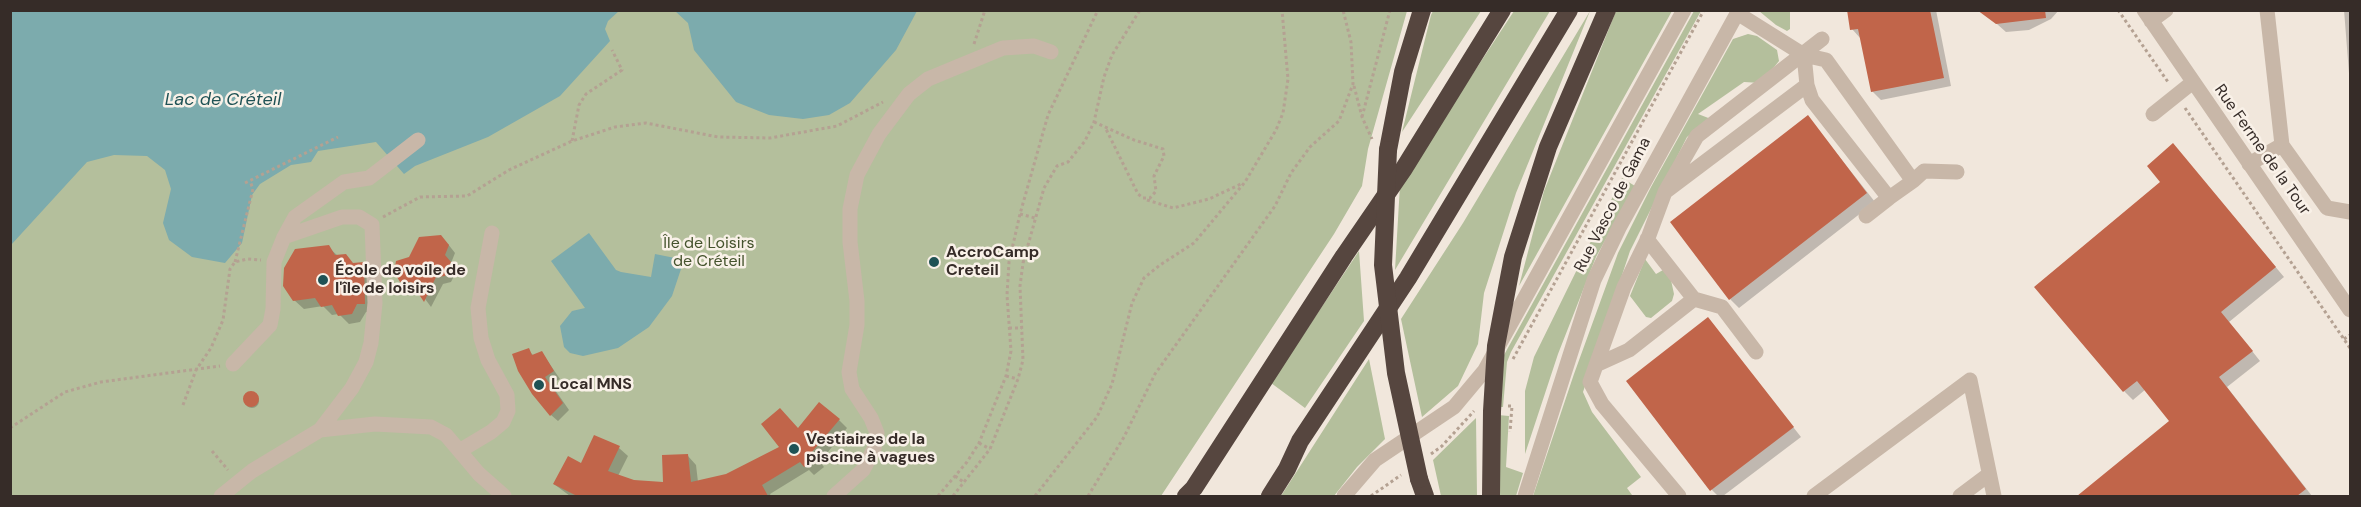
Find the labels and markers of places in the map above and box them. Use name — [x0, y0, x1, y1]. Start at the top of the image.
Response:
place label: AccroCamp Creteil — [946, 243, 1039, 281]
marker: AccroCamp Creteil — [927, 255, 941, 269]
place label: École de voile de l'île de loisirs — [335, 261, 466, 299]
marker: École de voile de l'île de loisirs — [316, 273, 330, 287]
place label: Local MNS — [551, 375, 632, 395]
marker: Local MNS — [532, 378, 546, 392]
place label: Vestiaires de la piscine à vagues — [806, 430, 935, 468]
marker: Vestiaires de la piscine à vagues — [787, 442, 801, 456]

